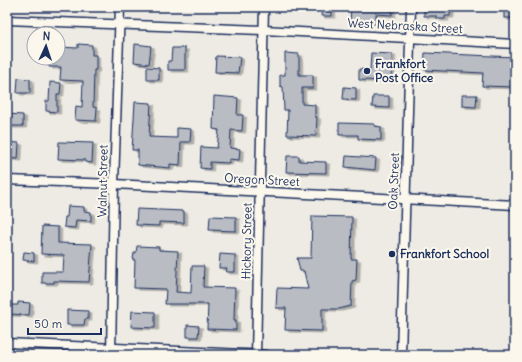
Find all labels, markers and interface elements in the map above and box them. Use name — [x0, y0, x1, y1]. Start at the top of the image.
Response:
street label: West Nebraska Street — [347, 15, 463, 36]
north arrow — [26, 26, 66, 66]
text: N — [42, 29, 51, 43]
place label: Frankfort Post Office — [375, 56, 434, 85]
marker: Frankfort Post Office — [362, 66, 372, 76]
street label: Walnut Street — [94, 144, 111, 218]
street label: Oak Street — [385, 152, 402, 210]
street label: Oregon Street — [224, 170, 300, 189]
street label: Hickory Street — [238, 202, 255, 280]
place label: Frankfort School — [400, 246, 489, 261]
marker: Frankfort School — [387, 249, 397, 259]
scale bar — [28, 310, 101, 336]
text: 50 m — [34, 316, 63, 331]

